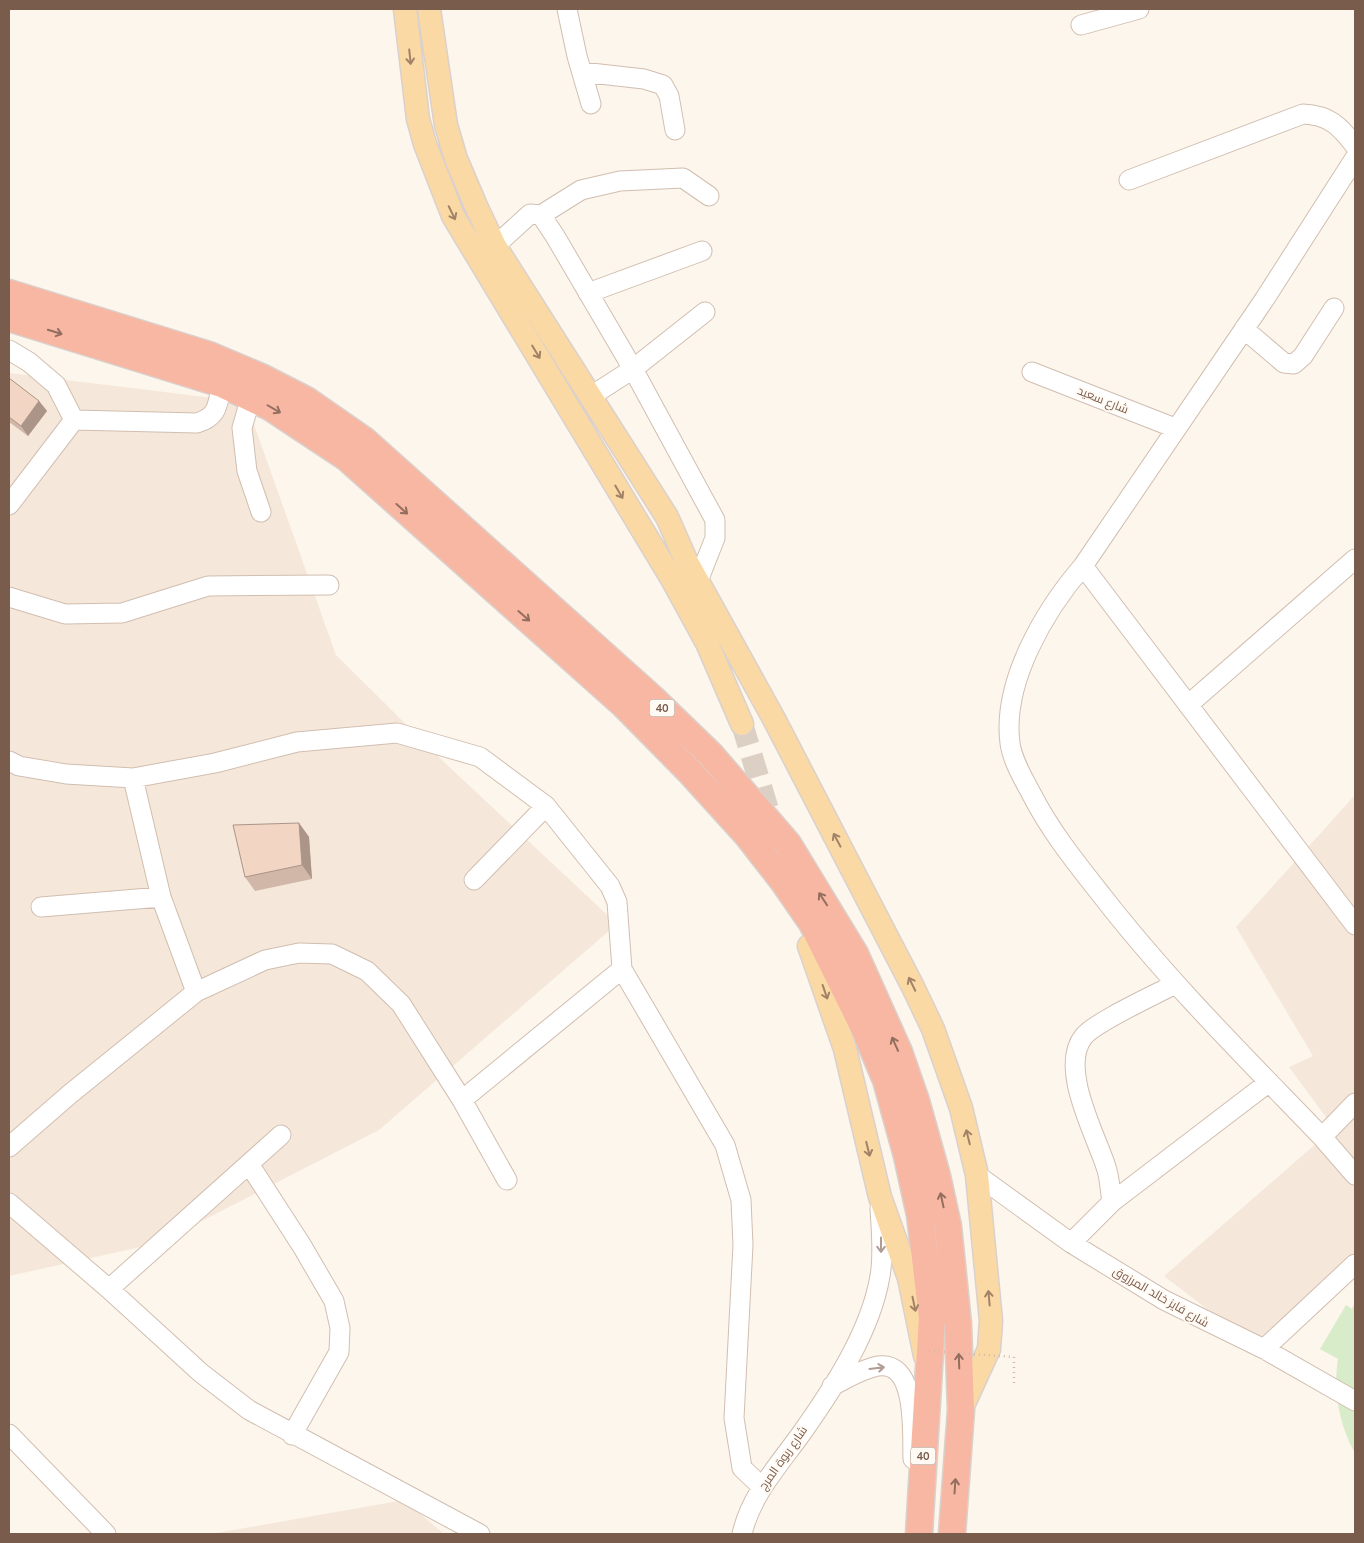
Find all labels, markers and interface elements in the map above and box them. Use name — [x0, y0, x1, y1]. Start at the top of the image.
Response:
one-way arrow — [405, 49, 415, 65]
one-way arrow — [448, 205, 457, 220]
one-way arrow — [47, 328, 63, 337]
one-way arrow — [532, 345, 542, 359]
street label: شارع سعيد — [1075, 382, 1131, 418]
one-way arrow — [267, 405, 281, 415]
one-way arrow — [615, 484, 625, 498]
one-way arrow — [395, 503, 408, 515]
one-way arrow — [517, 610, 530, 621]
road number: 40 — [650, 700, 674, 716]
one-way arrow — [832, 833, 842, 848]
one-way arrow — [818, 893, 828, 907]
one-way arrow — [907, 977, 917, 992]
one-way arrow — [821, 984, 830, 1000]
one-way arrow — [890, 1037, 900, 1052]
one-way arrow — [963, 1129, 972, 1145]
one-way arrow — [864, 1140, 874, 1156]
one-way arrow — [937, 1192, 946, 1208]
one-way arrow — [876, 1237, 886, 1253]
street label: شارع فايز خالد المرزوق — [1110, 1263, 1212, 1331]
one-way arrow — [984, 1290, 993, 1306]
one-way arrow — [910, 1296, 919, 1312]
one-way arrow — [954, 1353, 964, 1370]
one-way arrow — [868, 1363, 884, 1373]
street label: شارع ربوة المرج — [755, 1423, 811, 1493]
road number: 40 — [910, 1448, 936, 1464]
one-way arrow — [951, 1478, 960, 1494]

